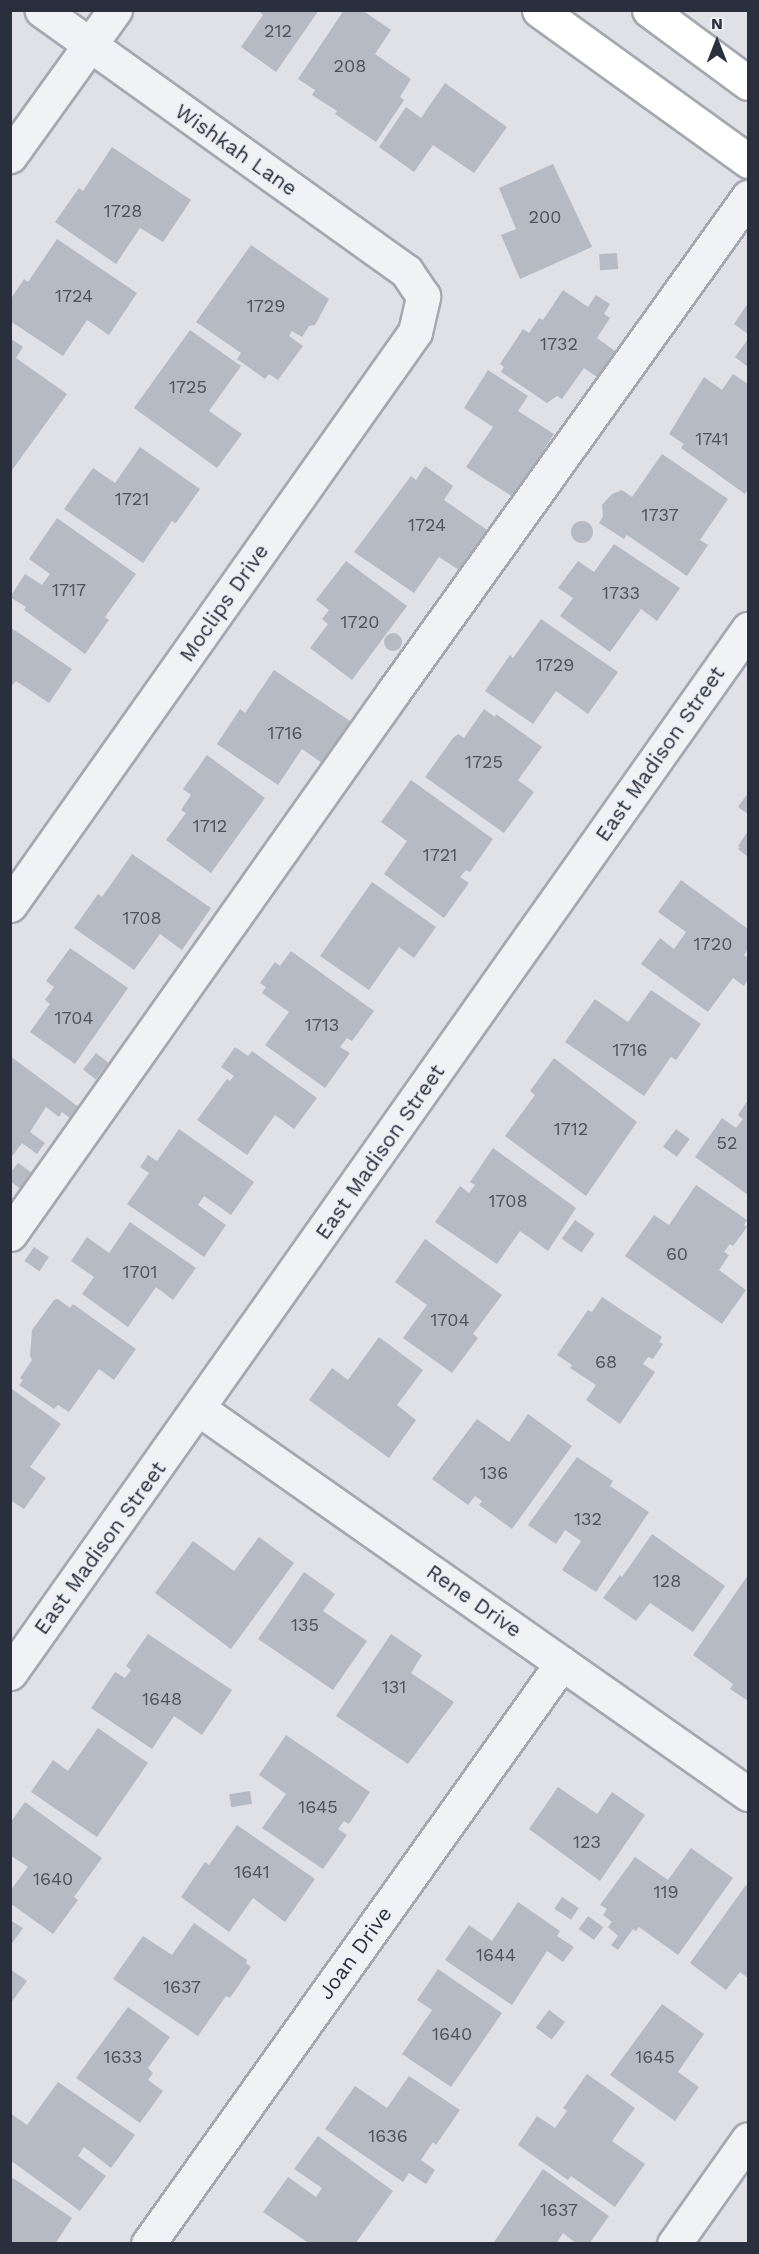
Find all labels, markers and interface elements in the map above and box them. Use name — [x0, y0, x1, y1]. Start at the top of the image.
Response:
north arrow — [687, 12, 747, 72]
text: N — [711, 14, 723, 33]
house number: 212 — [264, 20, 292, 42]
house number: 208 — [334, 55, 366, 77]
street label: Wishkah Lane — [170, 99, 302, 201]
house number: 1728 — [104, 200, 142, 222]
house number: 200 — [529, 206, 561, 228]
house number: 1724 — [55, 285, 93, 307]
house number: 1729 — [247, 295, 285, 317]
house number: 1732 — [540, 333, 578, 355]
house number: 1725 — [169, 376, 207, 398]
house number: 1741 — [695, 428, 729, 450]
house number: 1721 — [115, 488, 149, 510]
house number: 1737 — [642, 504, 678, 526]
house number: 1724 — [408, 514, 446, 536]
street label: Moclips Drive — [174, 539, 274, 667]
house number: 1717 — [52, 579, 86, 601]
house number: 1733 — [602, 582, 640, 604]
house number: 1720 — [341, 611, 379, 633]
house number: 1729 — [536, 654, 574, 676]
street label: East Madison Street — [590, 662, 730, 846]
house number: 1716 — [267, 722, 303, 744]
house number: 1725 — [465, 751, 503, 773]
house number: 1712 — [193, 815, 227, 837]
house number: 1721 — [423, 844, 457, 866]
house number: 1708 — [122, 907, 162, 929]
house number: 1720 — [694, 933, 732, 955]
house number: 1704 — [55, 1007, 93, 1029]
house number: 1713 — [305, 1014, 339, 1036]
house number: 1716 — [612, 1039, 648, 1061]
street label: East Madison Street — [310, 1060, 450, 1244]
house number: 1712 — [554, 1118, 588, 1140]
house number: 52 — [717, 1132, 737, 1154]
house number: 1708 — [488, 1190, 528, 1212]
house number: 60 — [666, 1243, 688, 1265]
house number: 1701 — [123, 1261, 157, 1283]
house number: 1704 — [431, 1309, 469, 1331]
house number: 68 — [595, 1351, 617, 1373]
street label: East Madison Street — [29, 1457, 171, 1639]
house number: 136 — [480, 1462, 508, 1484]
house number: 132 — [574, 1508, 602, 1530]
street label: Rene Drive — [422, 1559, 526, 1643]
house number: 128 — [653, 1570, 681, 1592]
house number: 135 — [291, 1614, 319, 1636]
house number: 131 — [382, 1676, 406, 1698]
house number: 1648 — [142, 1688, 182, 1710]
house number: 1645 — [298, 1796, 338, 1818]
house number: 123 — [573, 1831, 601, 1853]
house number: 1641 — [234, 1861, 270, 1883]
house number: 1640 — [33, 1868, 73, 1890]
house number: 119 — [653, 1881, 679, 1903]
street label: Joan Drive — [313, 1902, 397, 2004]
house number: 1644 — [476, 1944, 516, 1966]
house number: 1637 — [163, 1976, 201, 1998]
house number: 1640 — [432, 2023, 472, 2045]
house number: 1633 — [104, 2046, 142, 2068]
house number: 1645 — [635, 2046, 675, 2068]
house number: 1636 — [368, 2125, 408, 2147]
house number: 1637 — [540, 2199, 578, 2221]

